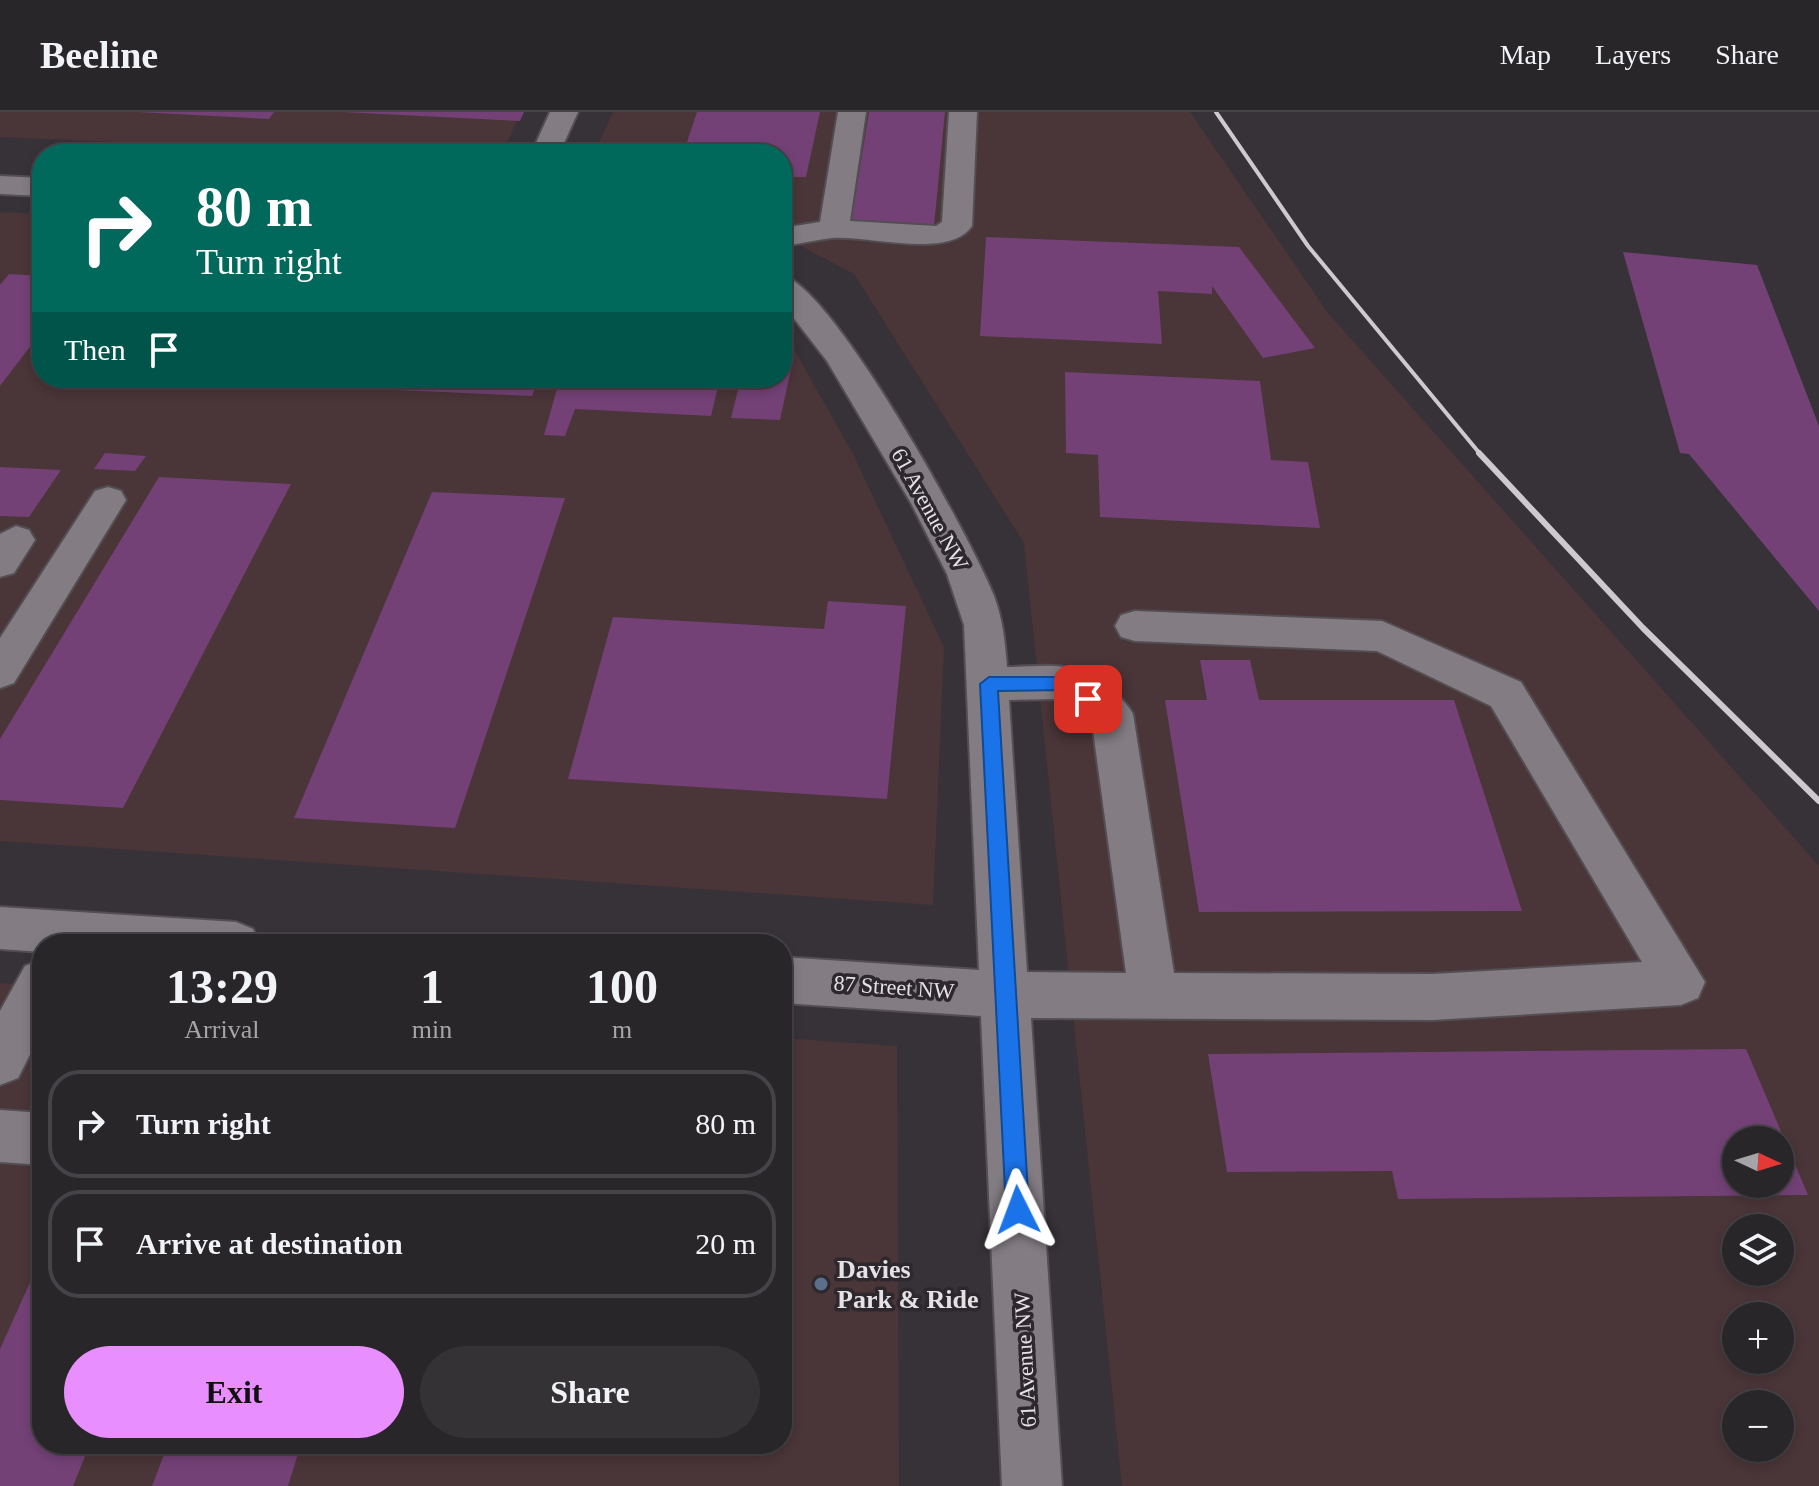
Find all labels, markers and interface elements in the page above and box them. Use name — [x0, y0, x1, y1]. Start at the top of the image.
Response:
text: Beeline — [40, 34, 158, 76]
text: Map — [1500, 39, 1551, 70]
text: Layers — [1595, 39, 1671, 70]
text: Share — [1715, 39, 1779, 70]
icon: right — [64, 176, 168, 280]
text: 80 m — [196, 176, 313, 238]
text: Turn right — [196, 242, 342, 282]
icon: arrive — [142, 328, 186, 372]
text: Then — [64, 333, 126, 366]
street label: 61 Avenue NW — [886, 444, 974, 574]
pin — [1054, 665, 1122, 733]
icon: arrive — [1066, 677, 1110, 721]
text: 13:29 — [166, 960, 278, 1013]
text: 1 — [420, 960, 444, 1013]
text: 100 — [586, 960, 658, 1013]
street label: 87 Street NW — [833, 970, 955, 1004]
text: Arrival — [184, 1015, 259, 1044]
text: min — [412, 1015, 452, 1044]
text: m — [612, 1015, 632, 1044]
icon: right — [68, 1102, 112, 1146]
text: Turn right — [136, 1107, 271, 1140]
text: 80 m — [695, 1107, 756, 1140]
north arrow — [1722, 1126, 1794, 1198]
map controls — [1722, 1126, 1794, 1462]
position arrow — [976, 1168, 1060, 1252]
button: layers — [1722, 1214, 1794, 1286]
icon: arrive — [68, 1222, 112, 1266]
text: Arrive at destination — [136, 1227, 403, 1260]
text: 20 m — [695, 1227, 756, 1260]
place label: Davies Park & Ride — [837, 1255, 979, 1314]
marker: Davies Park & Ride — [812, 1275, 830, 1293]
street label: 61 Avenue NW — [1009, 1292, 1041, 1428]
button: + — [1722, 1302, 1794, 1374]
button: Exit — [64, 1346, 404, 1438]
button: Share — [420, 1346, 760, 1438]
button: − — [1722, 1390, 1794, 1462]

